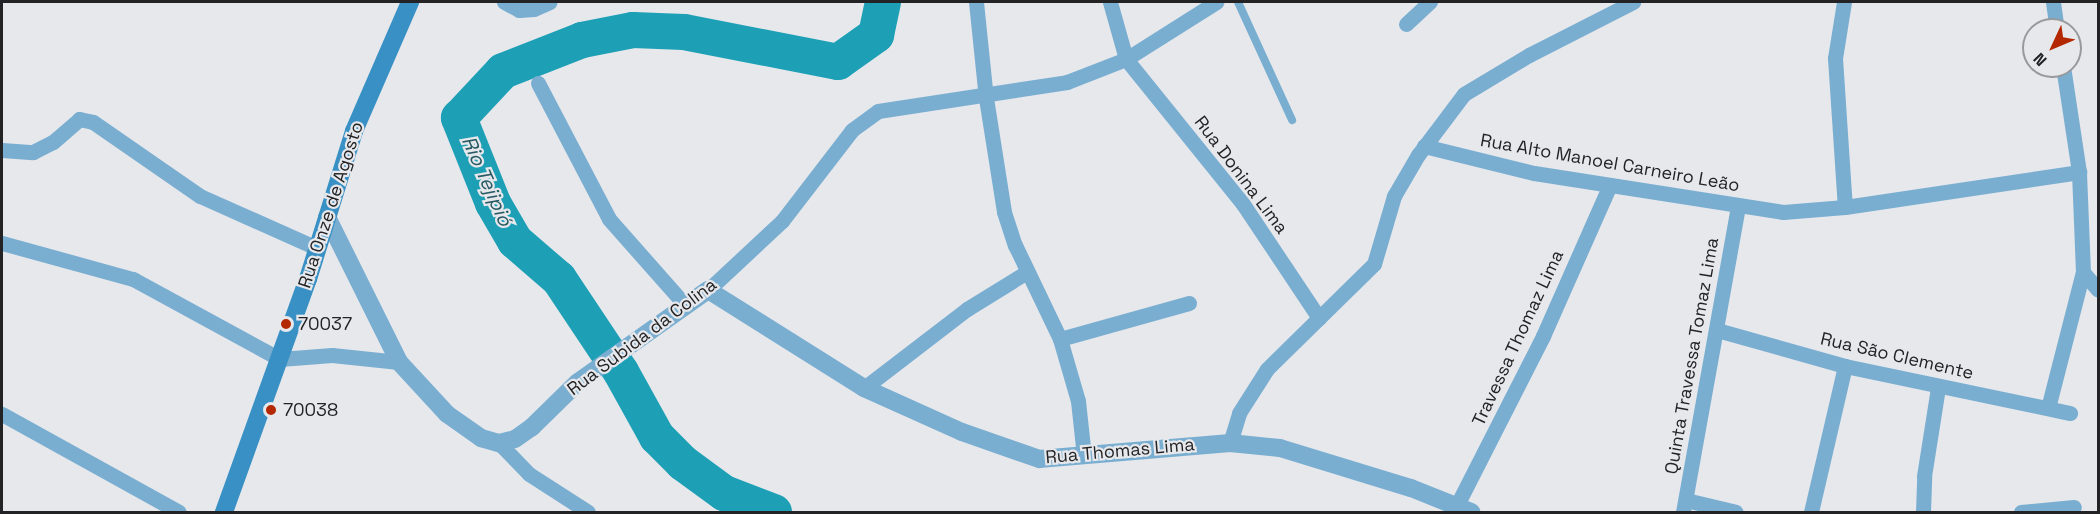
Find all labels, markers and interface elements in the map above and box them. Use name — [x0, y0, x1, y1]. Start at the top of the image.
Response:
north arrow — [2022, 18, 2082, 78]
text: N — [2029, 48, 2051, 71]
street label: Rua Donina Lima — [1190, 112, 1292, 238]
street label: Rua Onze de Agosto — [294, 119, 368, 291]
street label: Rua Alto Manoel Carneiro Leão — [1479, 130, 1741, 196]
water label: Rio Tejipió — [456, 132, 518, 230]
street label: Quinta Travessa Tomaz Lima — [1660, 236, 1724, 476]
street label: Travessa Thomaz Lima — [1468, 246, 1568, 430]
street label: Rua Subida da Colina — [563, 274, 721, 400]
place label: 70037 — [298, 313, 352, 335]
marker: 70037 — [279, 317, 293, 331]
street label: Rua São Clemente — [1818, 328, 1976, 384]
place label: 70038 — [283, 399, 338, 421]
marker: 70038 — [264, 403, 278, 417]
street label: Rua Thomas Lima — [1044, 434, 1196, 468]

